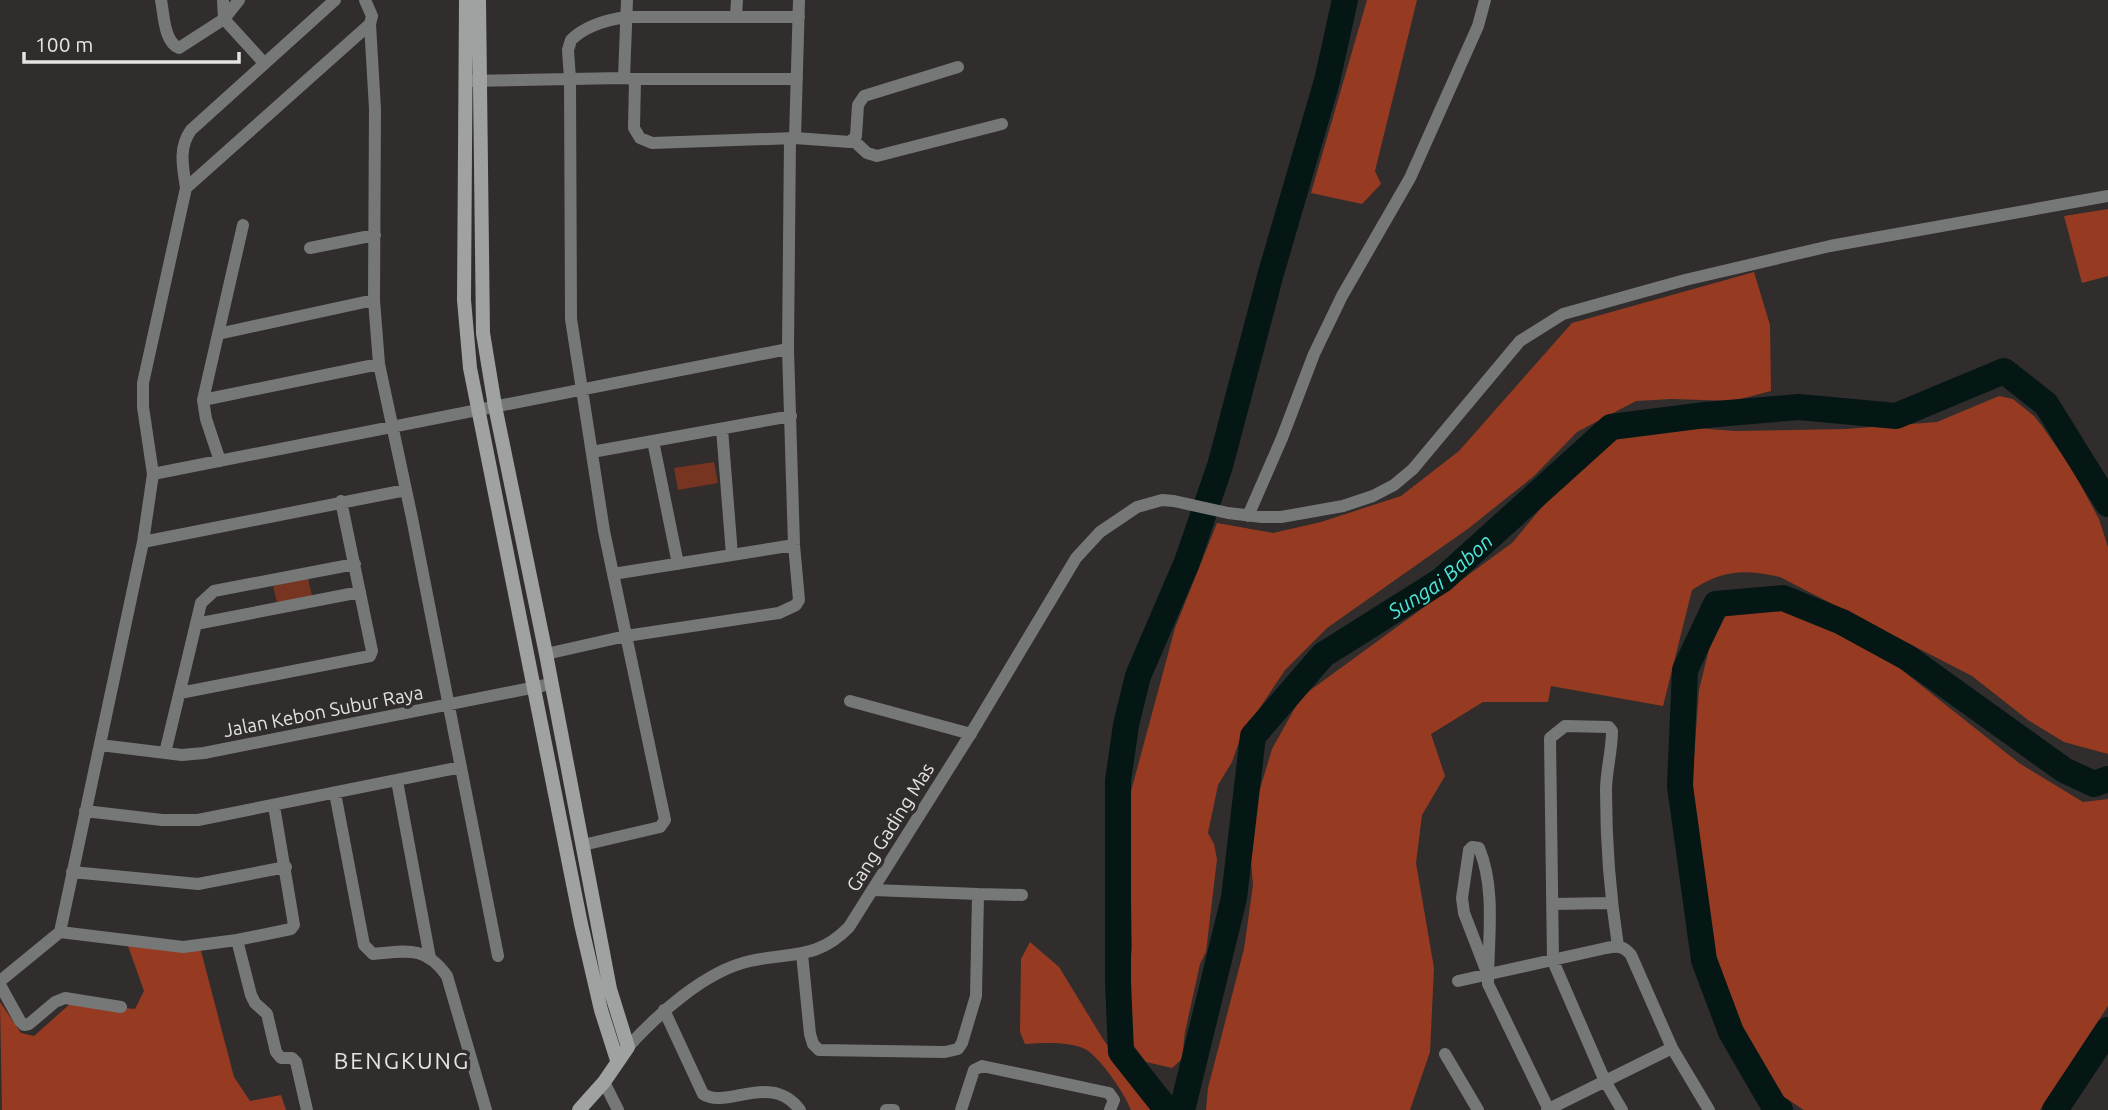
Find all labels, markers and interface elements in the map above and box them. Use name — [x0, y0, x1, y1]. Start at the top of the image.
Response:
scale bar — [24, 21, 240, 65]
text: 100 m — [35, 32, 93, 56]
water label: Sungai Babon — [1382, 528, 1497, 624]
street label: Jalan Kebon Subur Raya — [221, 681, 425, 741]
street label: Gang Gading Mas — [842, 759, 938, 895]
district label: BENGKUNG — [334, 1048, 470, 1073]

